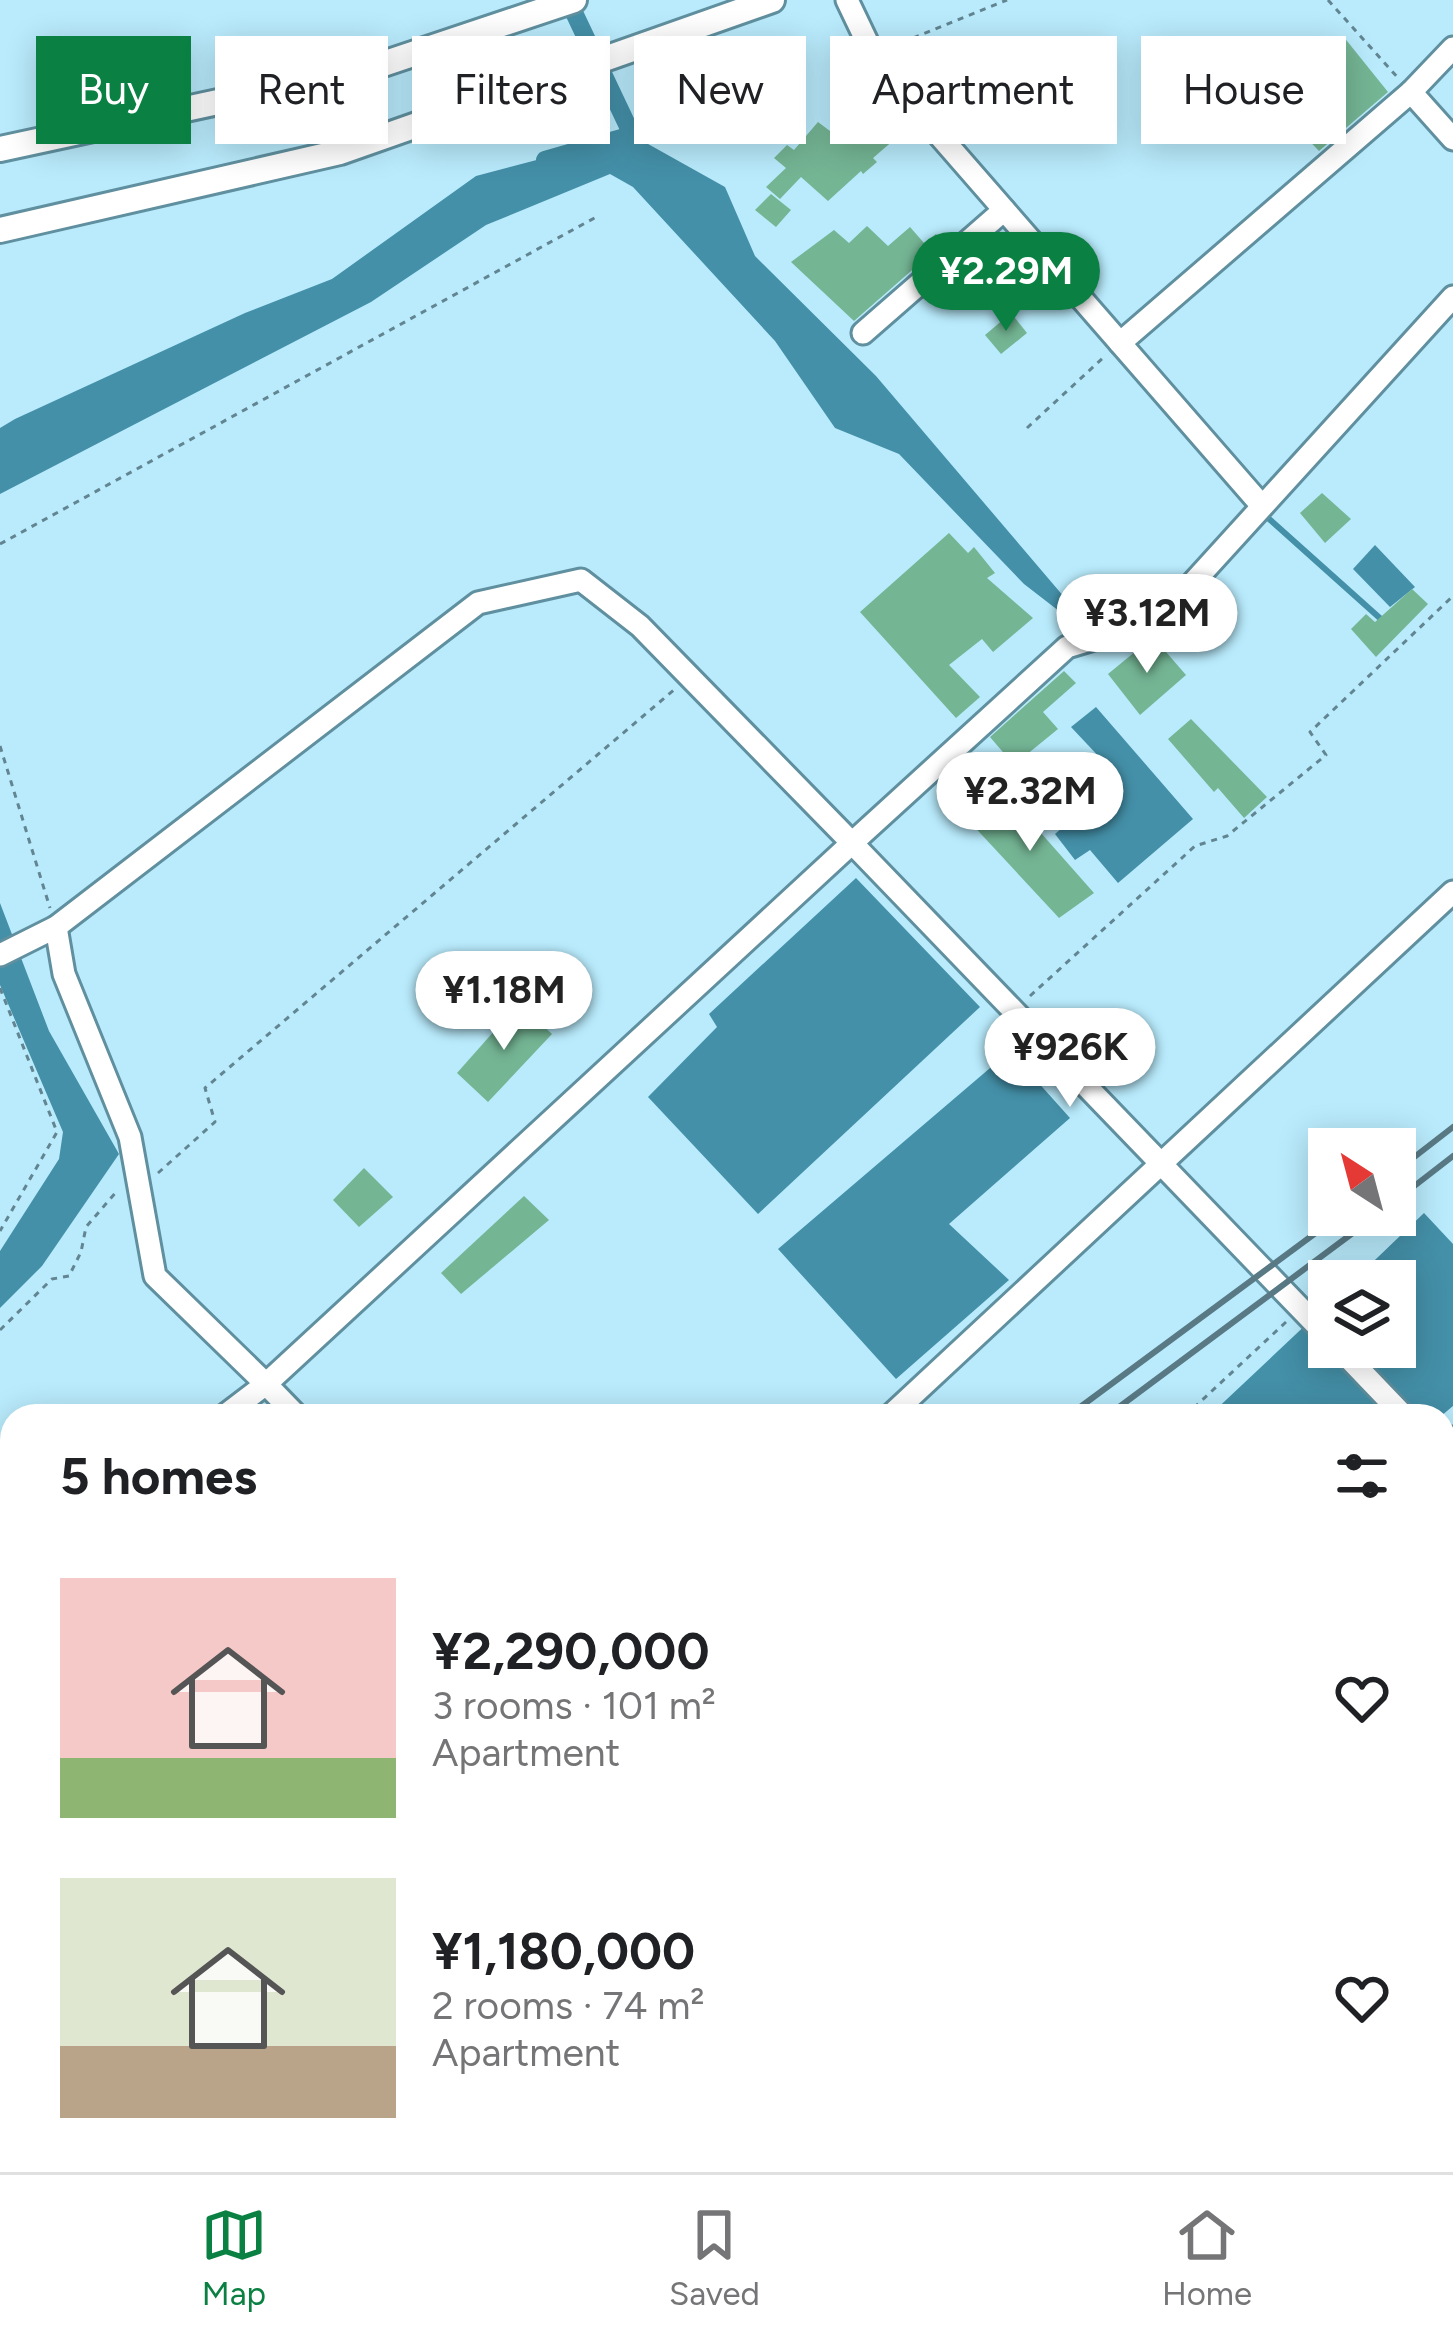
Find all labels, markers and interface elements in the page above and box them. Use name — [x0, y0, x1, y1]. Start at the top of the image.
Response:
chip: Buy — [36, 36, 191, 144]
chip: Rent — [215, 36, 388, 144]
chip: Filters — [412, 36, 610, 144]
chip: New — [634, 36, 806, 144]
chip: Apartment — [830, 36, 1117, 144]
chip: House — [1141, 36, 1346, 144]
pin: ¥2.29M — [908, 232, 1104, 334]
text: ¥2.29M — [939, 247, 1073, 294]
pin: ¥3.12M — [1049, 574, 1245, 676]
text: ¥3.12M — [1083, 589, 1211, 636]
pin: ¥2.32M — [932, 752, 1128, 854]
text: ¥2.32M — [963, 767, 1097, 814]
pin: ¥1.18M — [406, 951, 602, 1053]
text: ¥1.18M — [442, 966, 566, 1013]
pin: ¥926K — [986, 1008, 1154, 1110]
text: ¥926K — [1011, 1023, 1129, 1070]
north arrow — [1308, 1128, 1416, 1236]
map controls — [1308, 1128, 1416, 1368]
button: layers — [1308, 1260, 1416, 1368]
icon: filters — [1329, 1443, 1395, 1509]
text: 5 homes — [60, 1446, 257, 1507]
text: ¥2,290,000 — [432, 1621, 709, 1682]
icon: home — [156, 1626, 300, 1770]
icon: heart — [1329, 1665, 1395, 1731]
text: 3 rooms · 101 m² — [432, 1682, 716, 1729]
text: Apartment — [432, 1729, 620, 1776]
text: ¥1,180,000 — [432, 1921, 695, 1982]
icon: home — [156, 1926, 300, 2070]
icon: heart — [1329, 1965, 1395, 2031]
text: 2 rooms · 74 m² — [432, 1982, 704, 2029]
text: Apartment — [432, 2029, 620, 2076]
tab: Map — [201, 2202, 267, 2313]
tab: Saved — [669, 2202, 760, 2313]
tab: Home — [1162, 2202, 1252, 2313]

